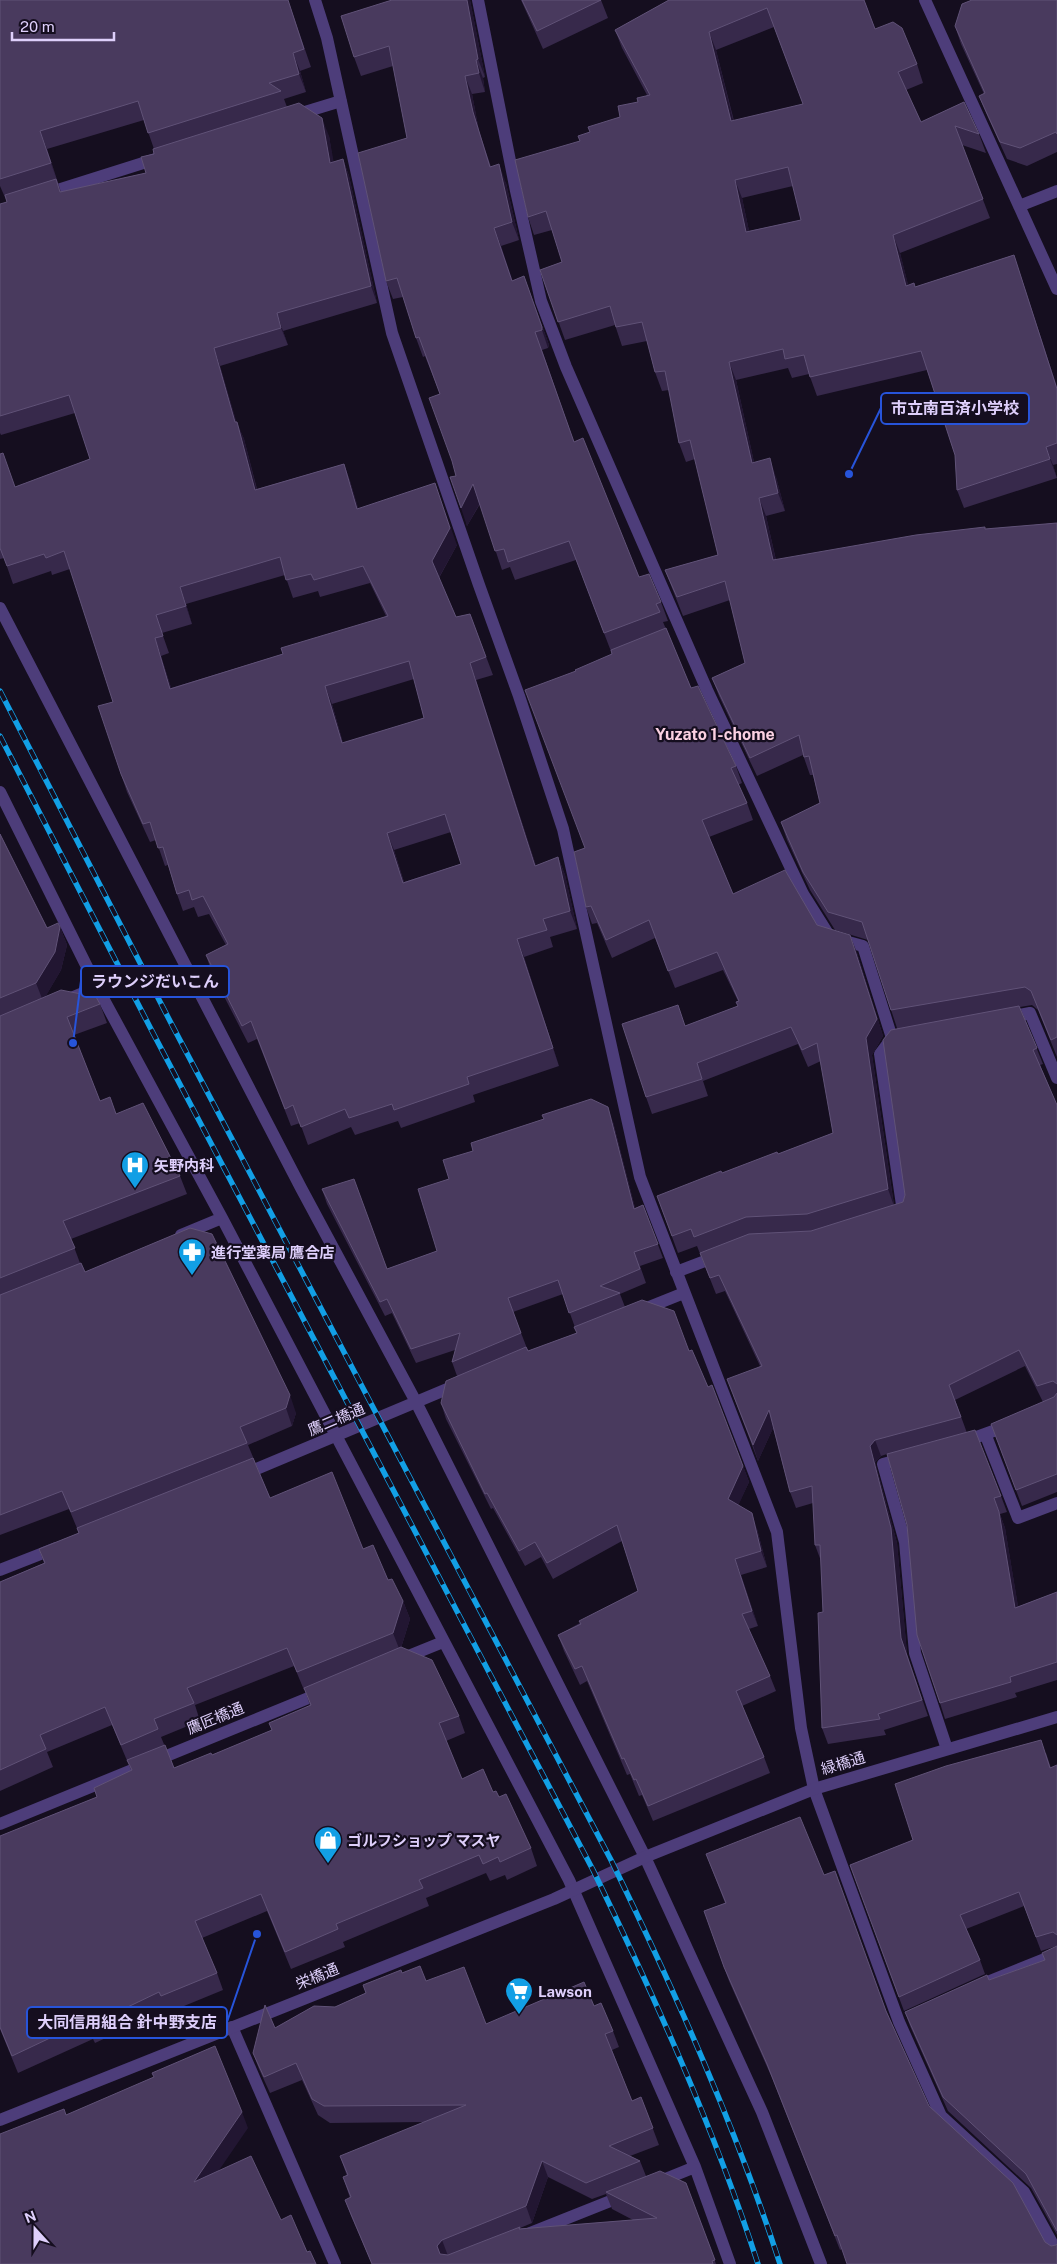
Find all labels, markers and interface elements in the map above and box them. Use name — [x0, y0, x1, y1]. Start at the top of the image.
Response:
scale bar — [12, 10, 115, 42]
text: 20 m — [20, 18, 55, 35]
callout: 市立南百済小学校 — [881, 393, 1029, 424]
text: 市立南百済小学校 — [891, 399, 1019, 418]
district label: Yuzato 1-chome — [655, 725, 775, 744]
callout: ラウンジだいこん — [81, 966, 229, 997]
text: ラウンジだいこん — [91, 972, 219, 991]
hospital icon: 矢野内科 — [120, 1150, 150, 1189]
place label: 矢野内科 — [154, 1157, 214, 1174]
pharmacy icon: 進行堂薬局 鷹合店 — [177, 1237, 207, 1276]
place label: 進行堂薬局 鷹合店 — [211, 1244, 334, 1261]
street label: 鷹二橋通 — [305, 1399, 367, 1439]
street label: 鷹匠橋通 — [184, 1699, 246, 1737]
street label: 緑橋通 — [819, 1748, 867, 1778]
shop icon: ゴルフショップ マスヤ — [313, 1825, 343, 1864]
place label: ゴルフショップ マスヤ — [347, 1832, 500, 1849]
street label: 栄橋通 — [293, 1960, 341, 1992]
supermarket icon: Lawson — [504, 1976, 534, 2015]
place label: Lawson — [538, 1983, 592, 2000]
callout: 大同信用組合 針中野支店 — [27, 2007, 227, 2038]
text: 大同信用組合 針中野支店 — [37, 2013, 217, 2032]
north arrow — [10, 2204, 60, 2254]
text: N — [22, 2207, 38, 2226]

